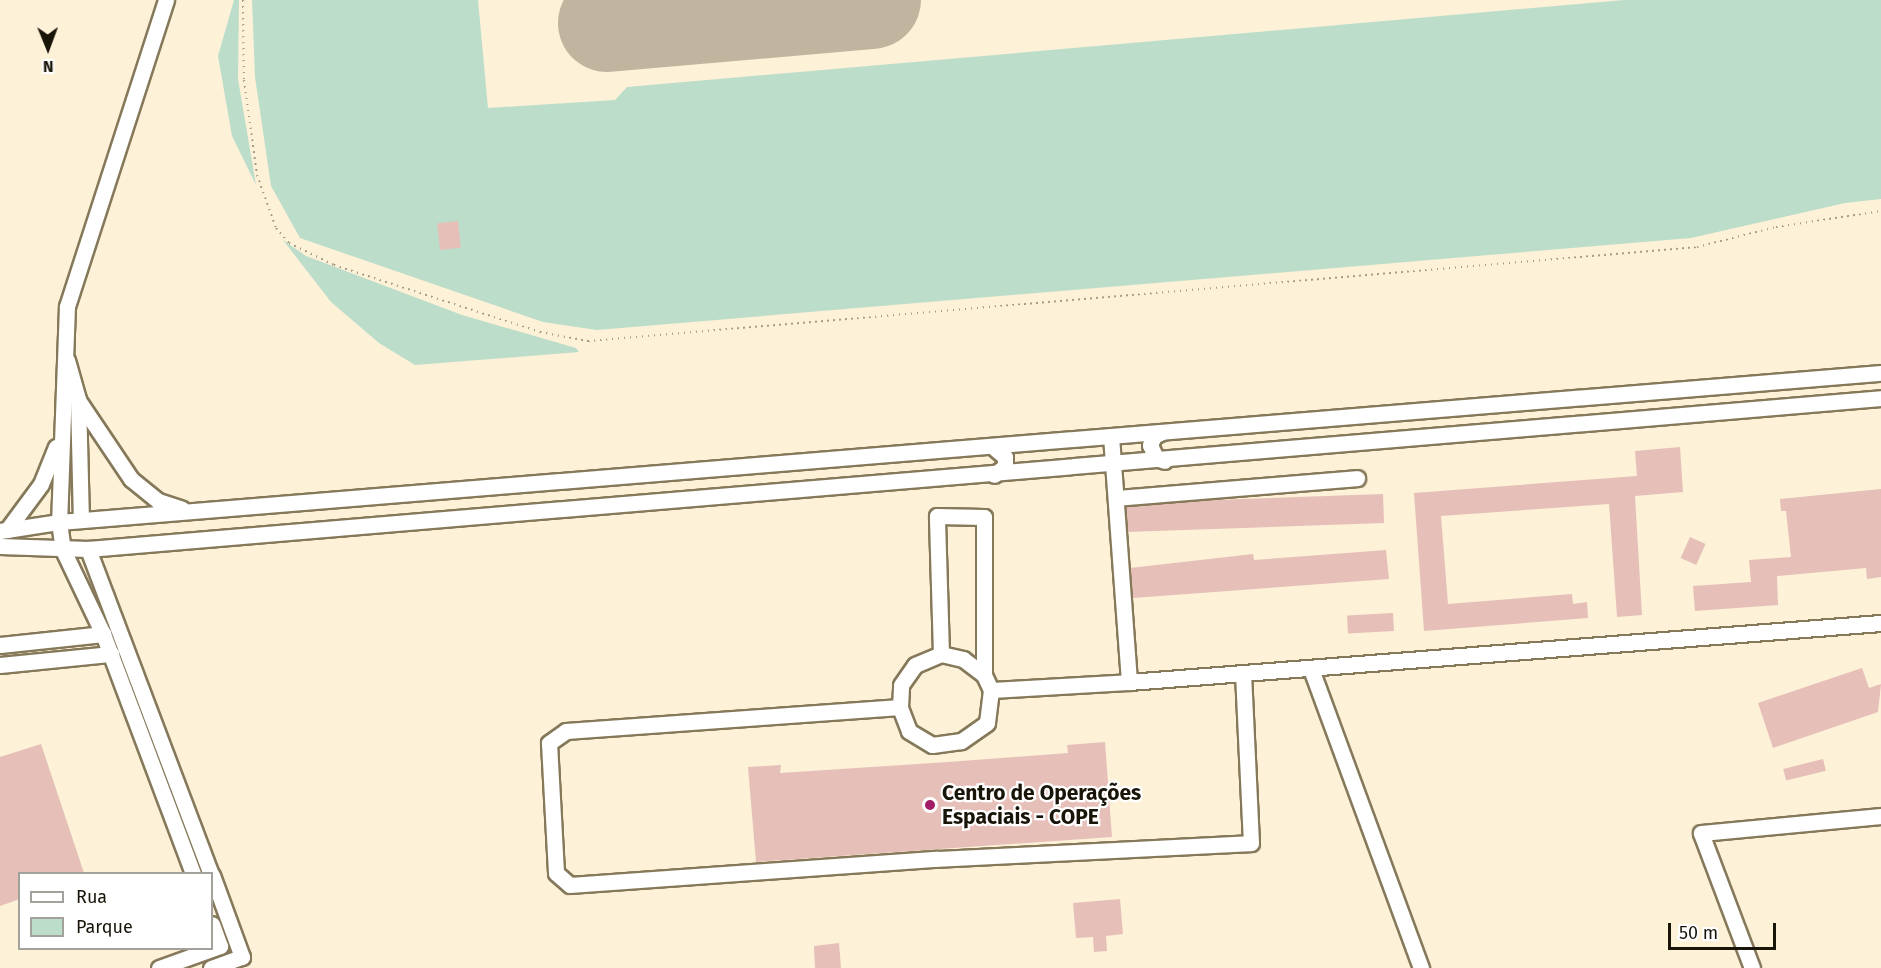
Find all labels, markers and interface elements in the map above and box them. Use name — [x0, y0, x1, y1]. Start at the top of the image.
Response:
north arrow — [18, 18, 78, 78]
text: N — [43, 57, 54, 76]
place label: Centro de Operações Espaciais - COPE — [942, 780, 1141, 830]
marker: Centro de Operações Espaciais - COPE — [923, 798, 937, 812]
legend — [18, 872, 213, 950]
text: Rua — [76, 886, 107, 908]
scale bar — [1671, 911, 1779, 949]
text: Parque — [76, 916, 133, 938]
text: 50 m — [1679, 922, 1718, 944]

